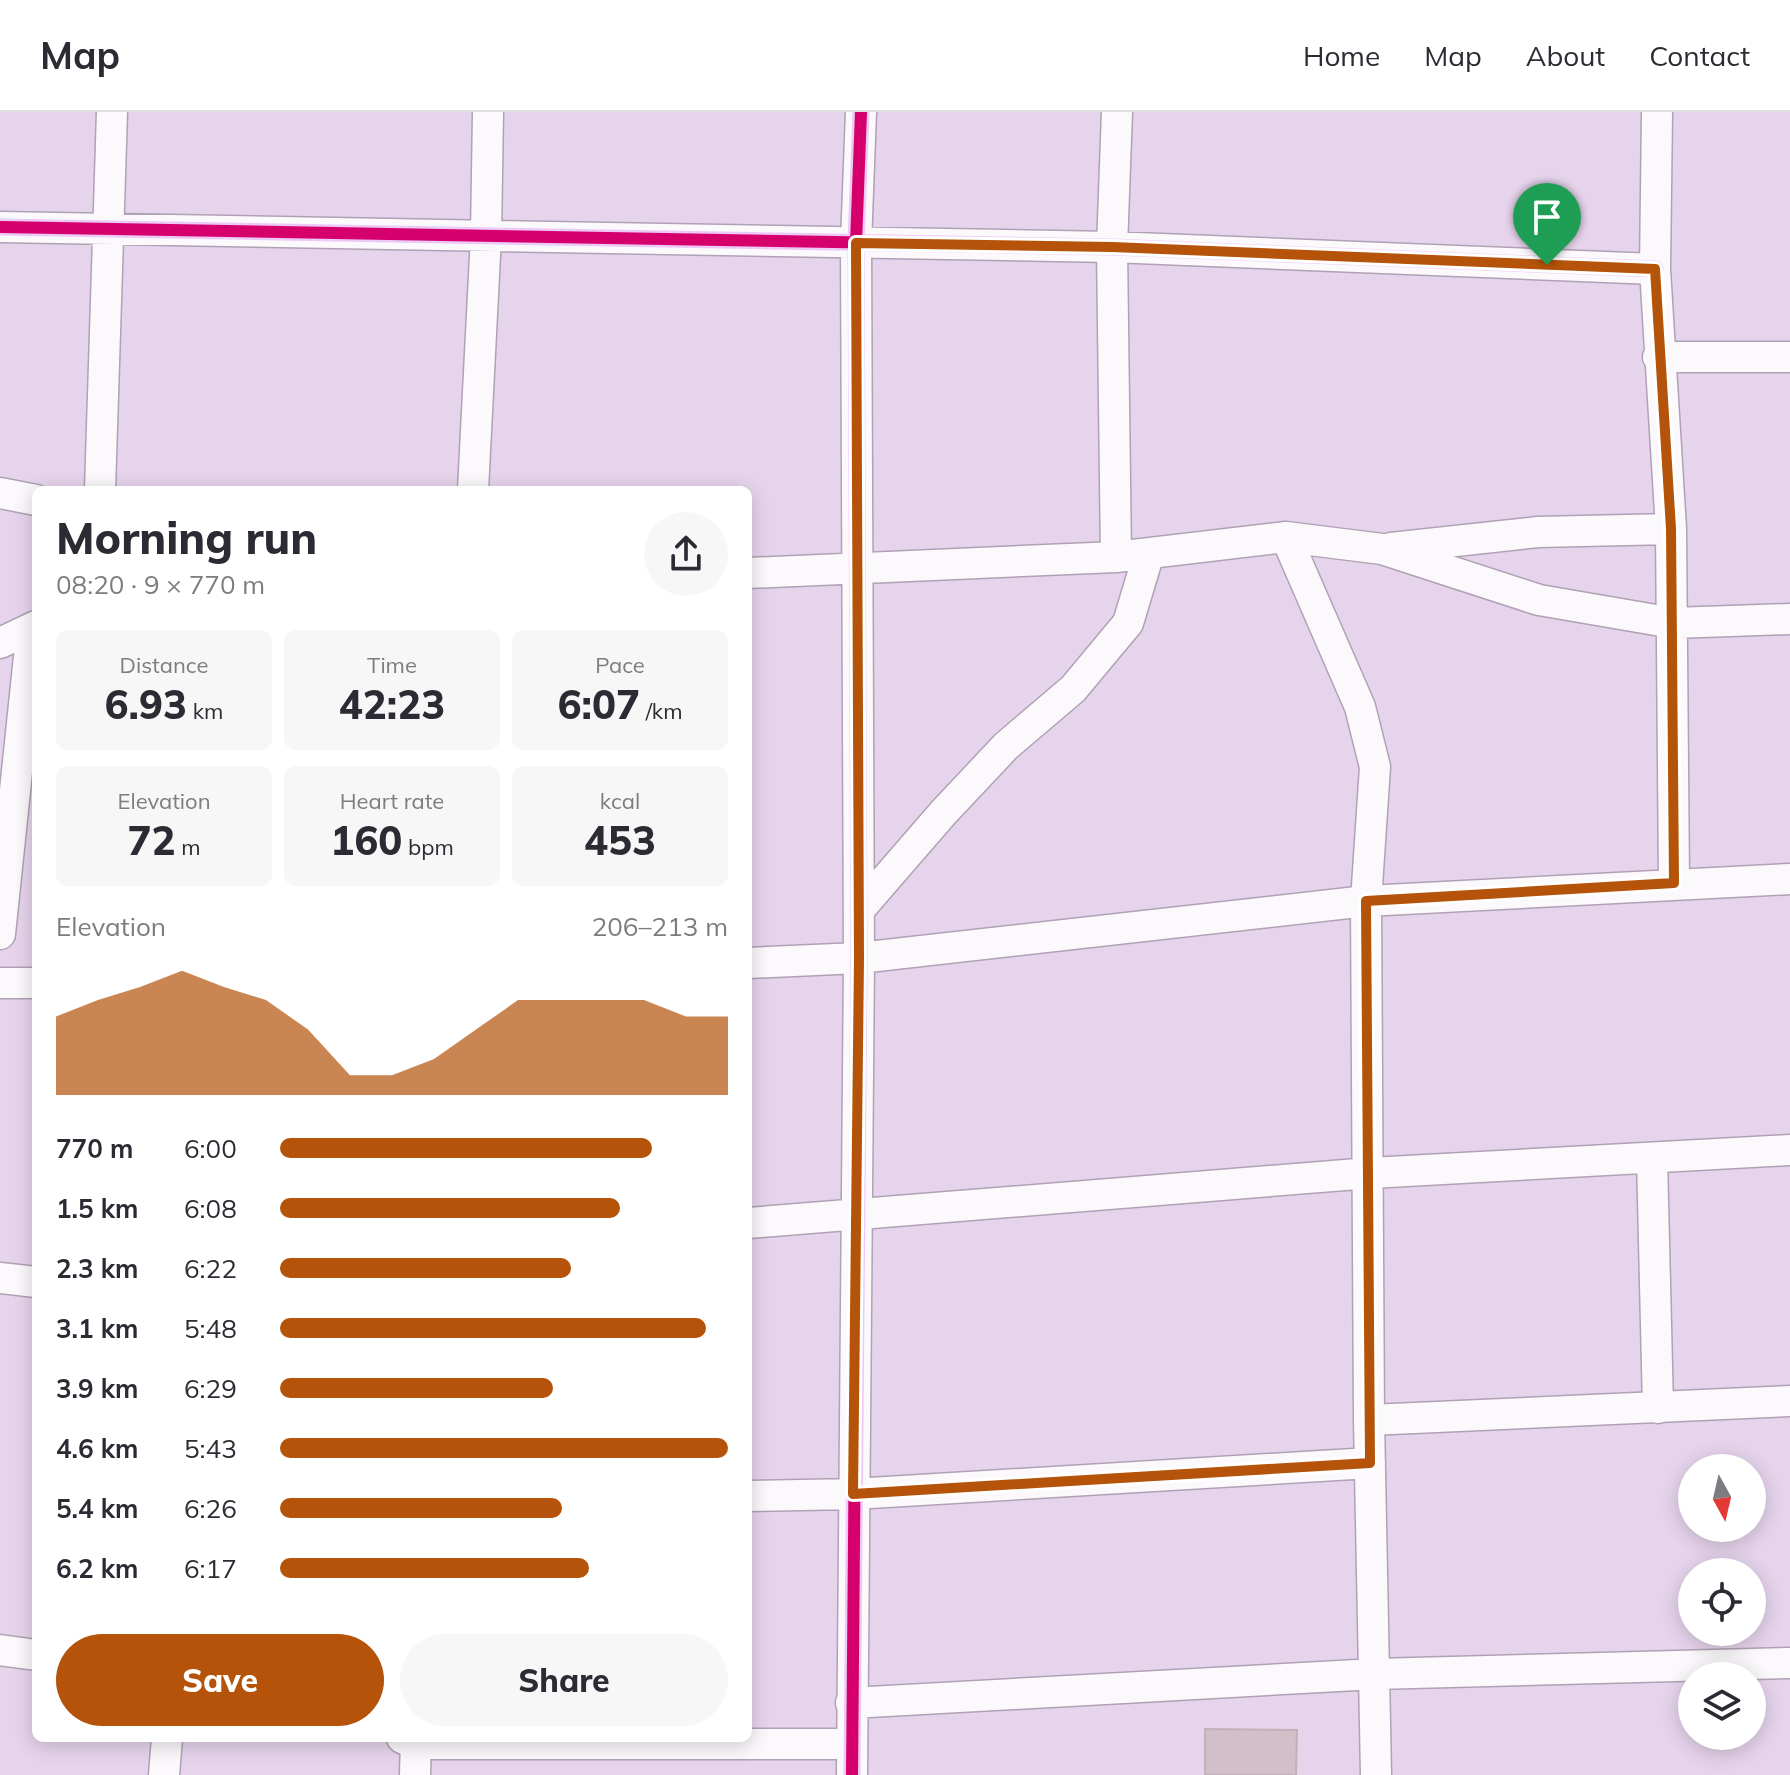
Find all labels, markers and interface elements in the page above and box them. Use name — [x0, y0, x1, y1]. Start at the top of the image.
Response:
text: Map — [40, 31, 120, 79]
text: Home — [1303, 38, 1380, 73]
text: Map — [1424, 38, 1482, 73]
text: About — [1526, 38, 1605, 73]
text: Contact — [1649, 38, 1750, 73]
pin — [1513, 183, 1581, 265]
icon: arrive — [1525, 195, 1569, 239]
text: Morning run — [56, 510, 317, 565]
button: share — [644, 512, 728, 596]
text: 08:20 · 9 × 770 m — [56, 568, 265, 601]
text: Distance — [120, 651, 208, 679]
text: Time — [367, 651, 417, 679]
text: Pace — [595, 651, 645, 679]
text: 6.93 — [105, 679, 187, 729]
text: 42:23 — [339, 679, 445, 729]
text: 6:07 — [557, 679, 640, 729]
text: km — [187, 697, 223, 725]
text: /km — [640, 697, 683, 725]
text: Elevation — [117, 787, 211, 815]
text: Heart rate — [340, 787, 444, 815]
text: kcal — [600, 787, 640, 815]
text: 72 — [127, 815, 175, 865]
text: 160 — [330, 815, 402, 865]
text: 453 — [584, 815, 656, 865]
text: m — [175, 833, 201, 861]
text: bpm — [402, 833, 454, 861]
text: Elevation — [56, 910, 166, 943]
text: 206–213 m — [592, 910, 728, 943]
text: 770 m — [56, 1132, 133, 1165]
text: 6:00 — [184, 1132, 237, 1165]
text: 1.5 km — [56, 1192, 139, 1225]
text: 6:08 — [184, 1192, 237, 1225]
text: 2.3 km — [56, 1252, 139, 1285]
text: 6:22 — [184, 1252, 237, 1285]
text: 3.1 km — [56, 1312, 139, 1345]
text: 5:48 — [184, 1312, 237, 1345]
text: 3.9 km — [56, 1372, 139, 1405]
text: 6:29 — [184, 1372, 237, 1405]
text: 4.6 km — [56, 1432, 139, 1465]
text: 5:43 — [184, 1432, 237, 1465]
north arrow — [1678, 1454, 1766, 1542]
map controls — [1678, 1454, 1766, 1750]
text: 5.4 km — [56, 1492, 139, 1525]
text: 6:26 — [184, 1492, 237, 1525]
text: 6.2 km — [56, 1552, 139, 1585]
text: 6:17 — [184, 1552, 237, 1585]
button: locate — [1678, 1558, 1766, 1646]
button: Save — [56, 1634, 384, 1726]
button: Share — [400, 1634, 728, 1726]
button: layers — [1678, 1662, 1766, 1750]

